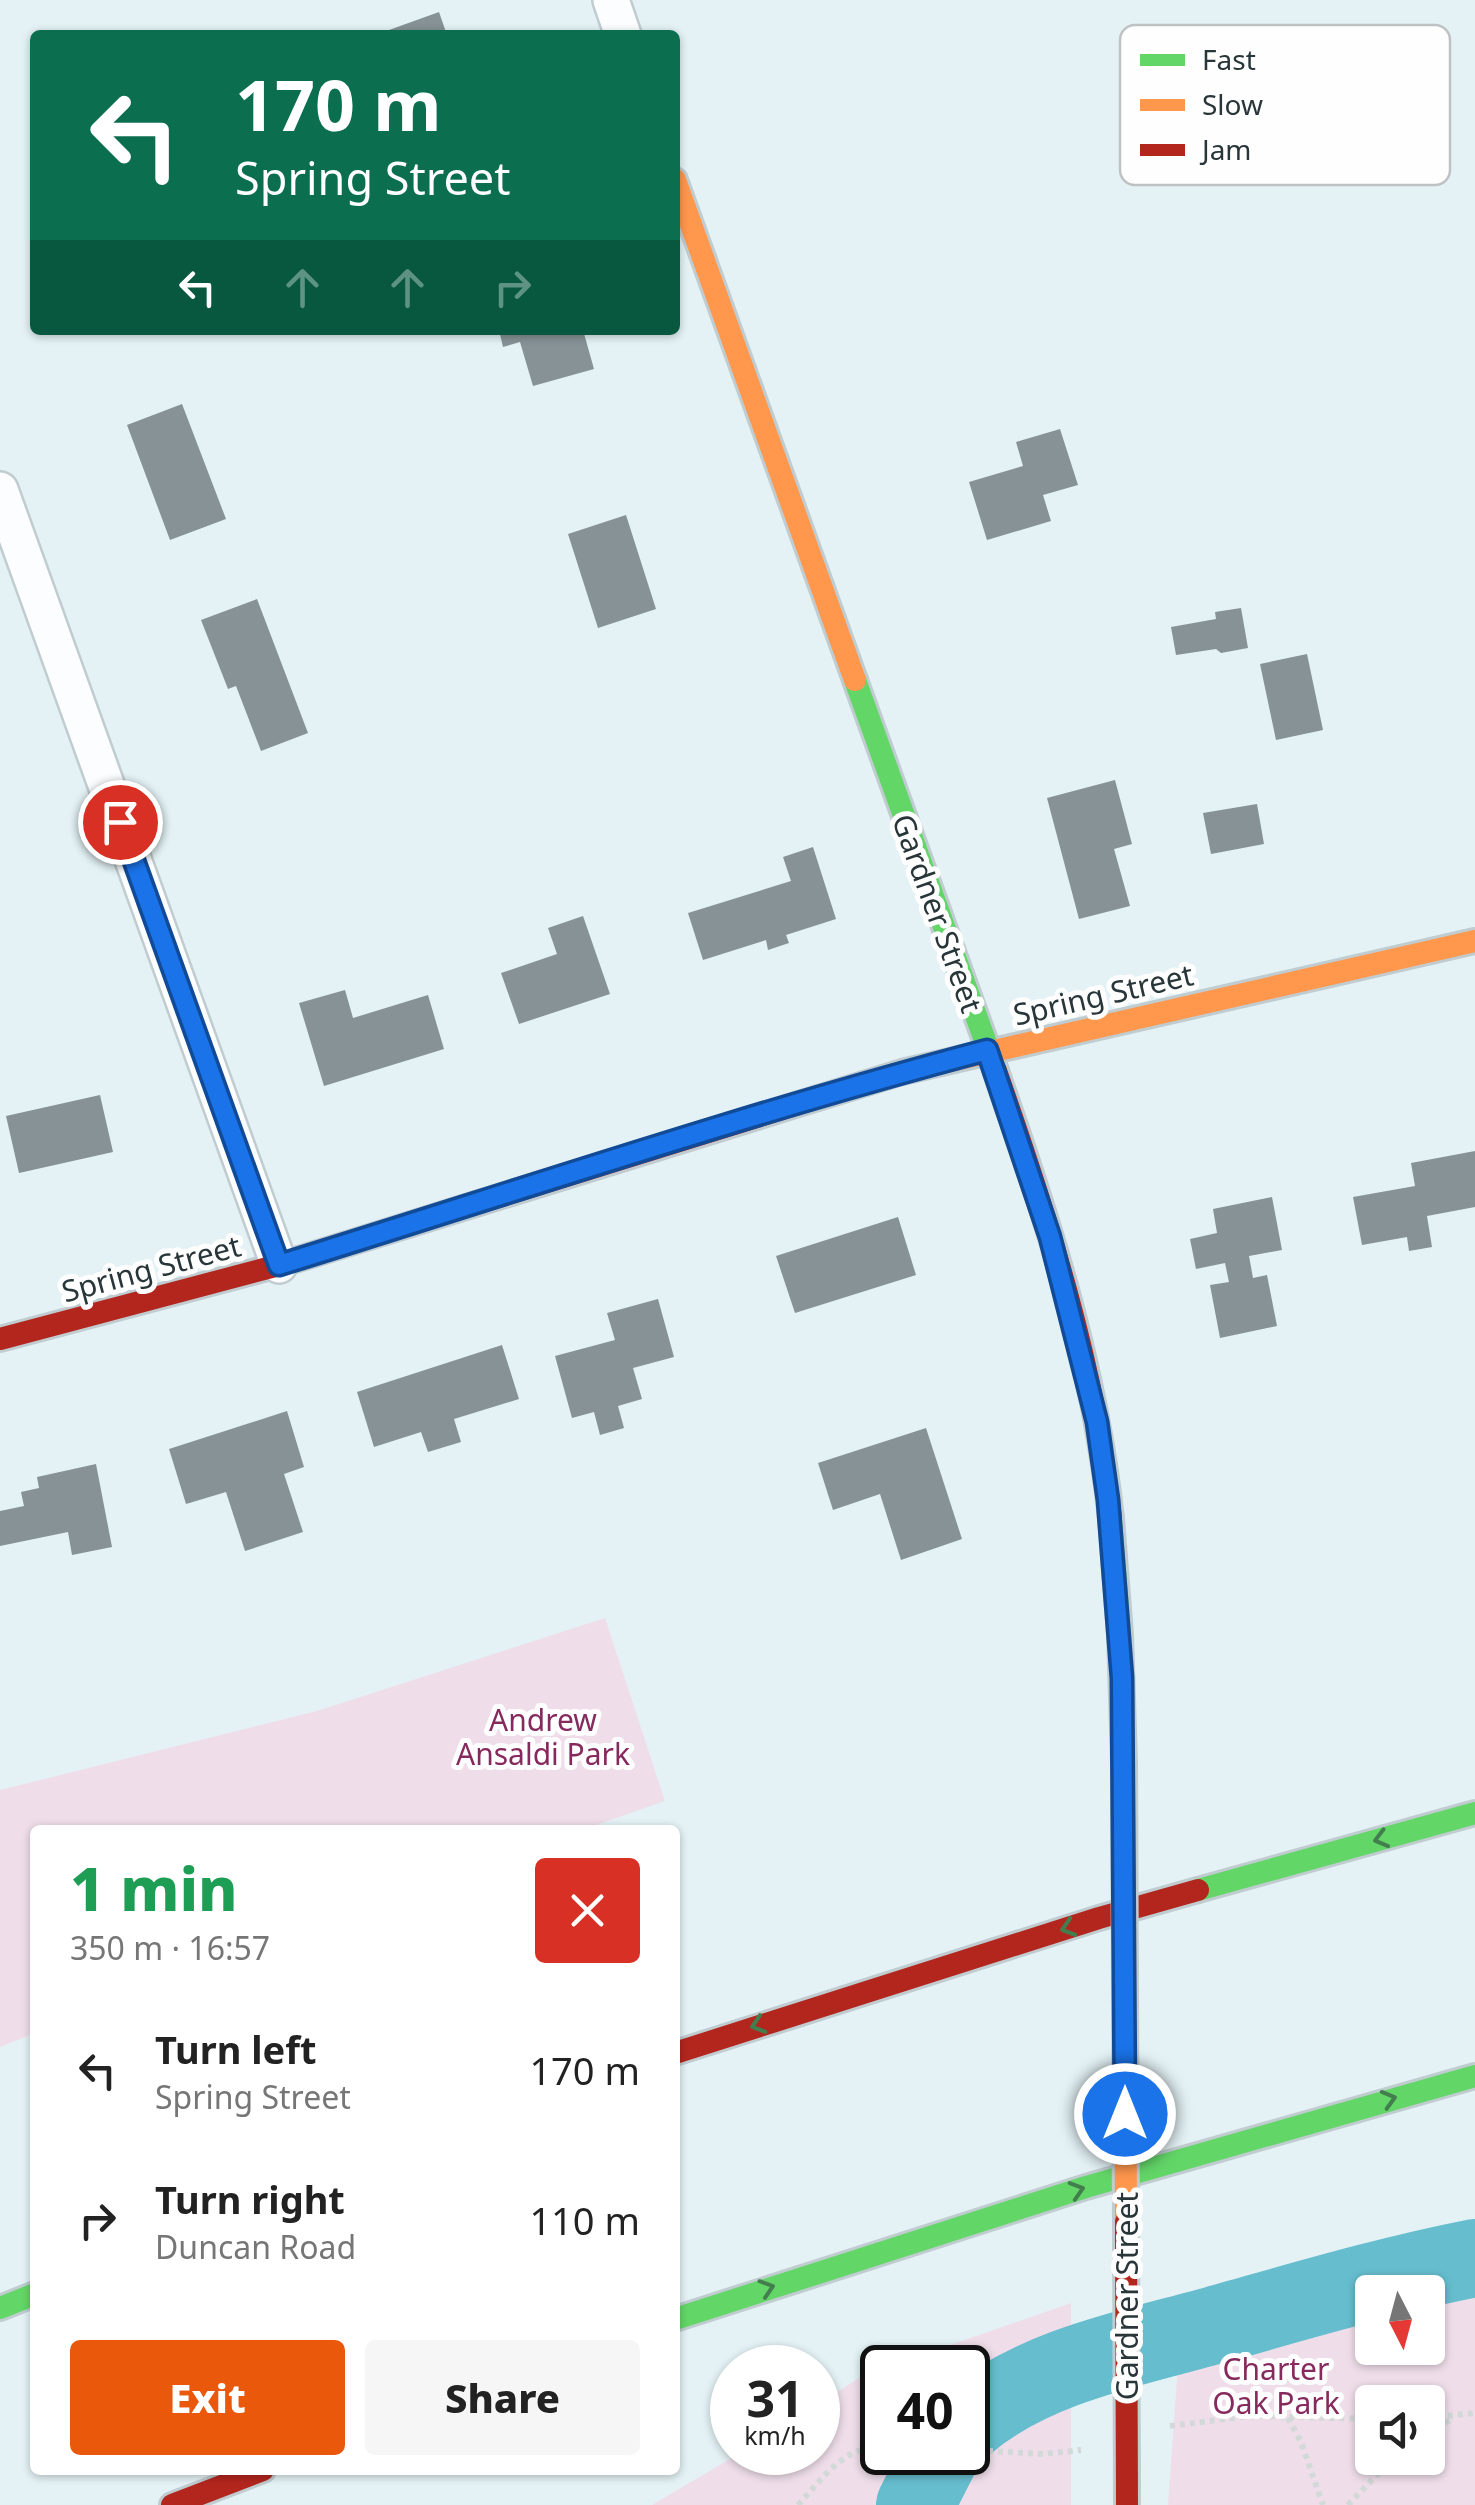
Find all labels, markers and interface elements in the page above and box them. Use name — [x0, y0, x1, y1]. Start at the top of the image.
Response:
legend — [1120, 25, 1450, 185]
text: Fast — [1202, 40, 1256, 78]
text: 170 m — [235, 56, 442, 152]
icon: left — [70, 70, 200, 200]
text: Slow — [1202, 85, 1263, 123]
text: Jam — [1199, 130, 1252, 168]
text: Spring Street — [235, 147, 510, 208]
icon: left — [170, 260, 225, 315]
icon: ahead — [275, 260, 330, 315]
icon: ahead — [380, 260, 435, 315]
icon: right — [485, 260, 540, 315]
pin — [78, 780, 163, 865]
icon: arrive — [93, 795, 148, 850]
street label: Gardner Street — [883, 808, 993, 1018]
street label: Spring Street — [1009, 953, 1197, 1035]
street label: Spring Street — [57, 1224, 245, 1312]
park label: Andrew Ansaldi Park — [456, 1699, 630, 1774]
one-way arrow — [1373, 1827, 1390, 1848]
text: 1 min — [70, 1847, 238, 1929]
button: close — [535, 1858, 640, 1963]
one-way arrow — [1061, 1916, 1078, 1937]
text: 350 m · 16:57 — [70, 1926, 270, 1969]
one-way arrow — [751, 2014, 768, 2034]
text: Turn left — [155, 2023, 317, 2075]
icon: left — [70, 2043, 125, 2098]
text: 170 m — [529, 2044, 640, 2096]
position arrow — [1073, 2062, 1177, 2166]
text: Spring Street — [155, 2075, 351, 2118]
one-way arrow — [1380, 2090, 1397, 2111]
text: Turn right — [155, 2173, 345, 2225]
one-way arrow — [1068, 2181, 1085, 2201]
street label: Gardner Street — [1106, 2192, 1147, 2400]
icon: right — [70, 2193, 125, 2248]
text: 110 m — [529, 2194, 640, 2246]
text: Duncan Road — [155, 2225, 356, 2268]
north arrow — [1355, 2275, 1445, 2365]
map controls — [1355, 2275, 1445, 2475]
one-way arrow — [758, 2280, 775, 2300]
button: Exit — [70, 2340, 345, 2455]
button: Share — [365, 2340, 640, 2455]
speed limit sign: 40 — [860, 2345, 990, 2475]
park label: Charter Oak Park — [1212, 2348, 1340, 2423]
text: 31 — [746, 2364, 804, 2432]
button: sound — [1355, 2385, 1445, 2475]
text: km/h — [744, 2418, 806, 2452]

